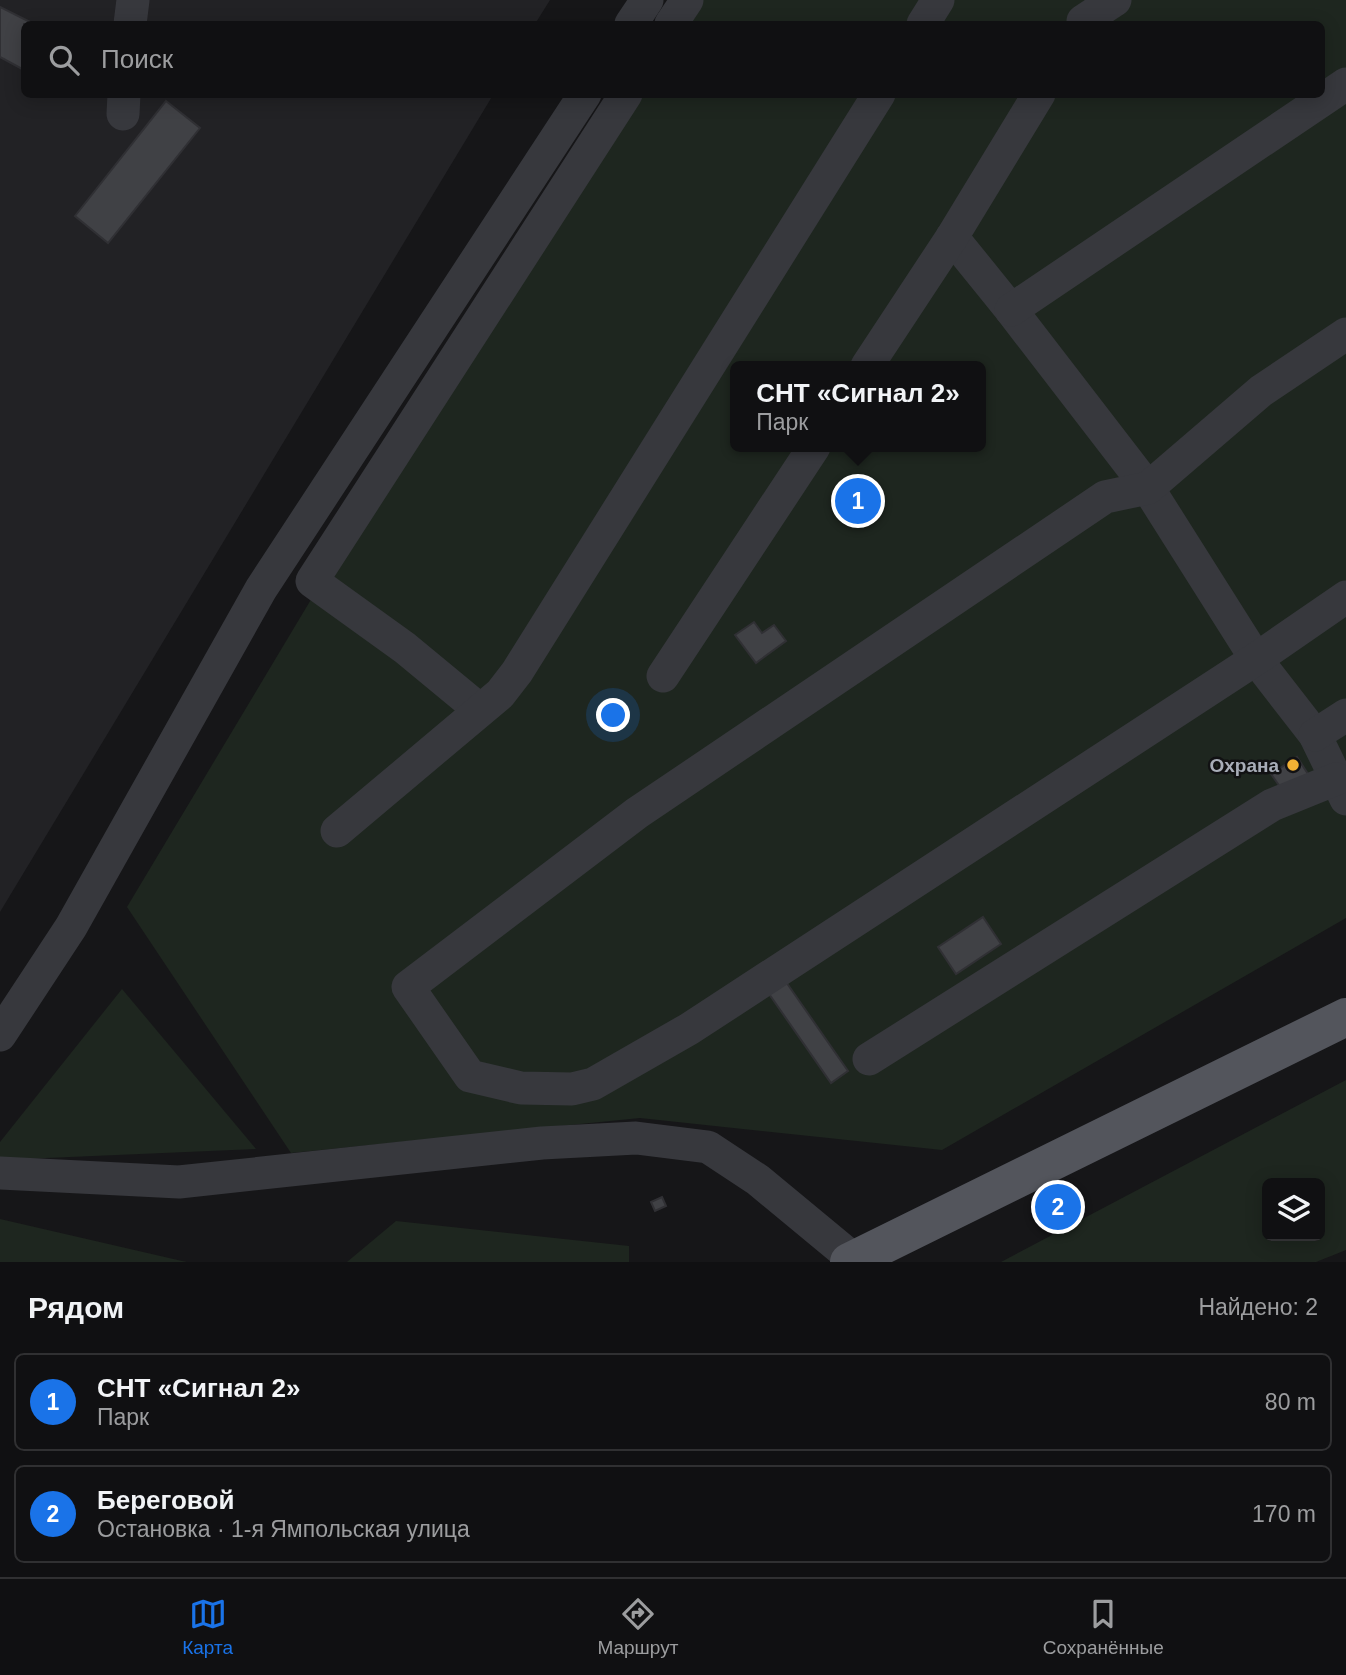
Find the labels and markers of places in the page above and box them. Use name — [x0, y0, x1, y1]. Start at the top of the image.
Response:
pin: 1 — [835, 475, 881, 527]
place label: Охрана — [1209, 755, 1279, 776]
marker: Охрана — [1285, 757, 1301, 773]
pin: 2 — [1035, 1181, 1081, 1233]

